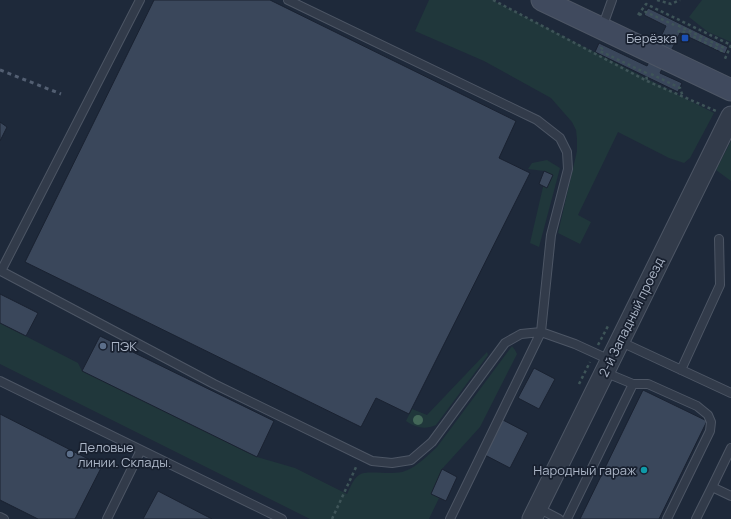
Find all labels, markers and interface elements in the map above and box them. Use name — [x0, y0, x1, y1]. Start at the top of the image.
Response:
place label: Берёзка — [626, 29, 677, 47]
marker: Берёзка — [680, 33, 690, 43]
street label: 2-й Западный проезд — [594, 254, 668, 380]
place label: ПЭК — [111, 337, 137, 355]
marker: ПЭК — [98, 341, 108, 351]
place label: Деловые линии. Склады. — [78, 438, 171, 471]
marker: Деловые линии. Склады. — [65, 449, 75, 459]
place label: Народный гараж — [533, 461, 636, 479]
marker: Народный гараж — [639, 465, 649, 475]

